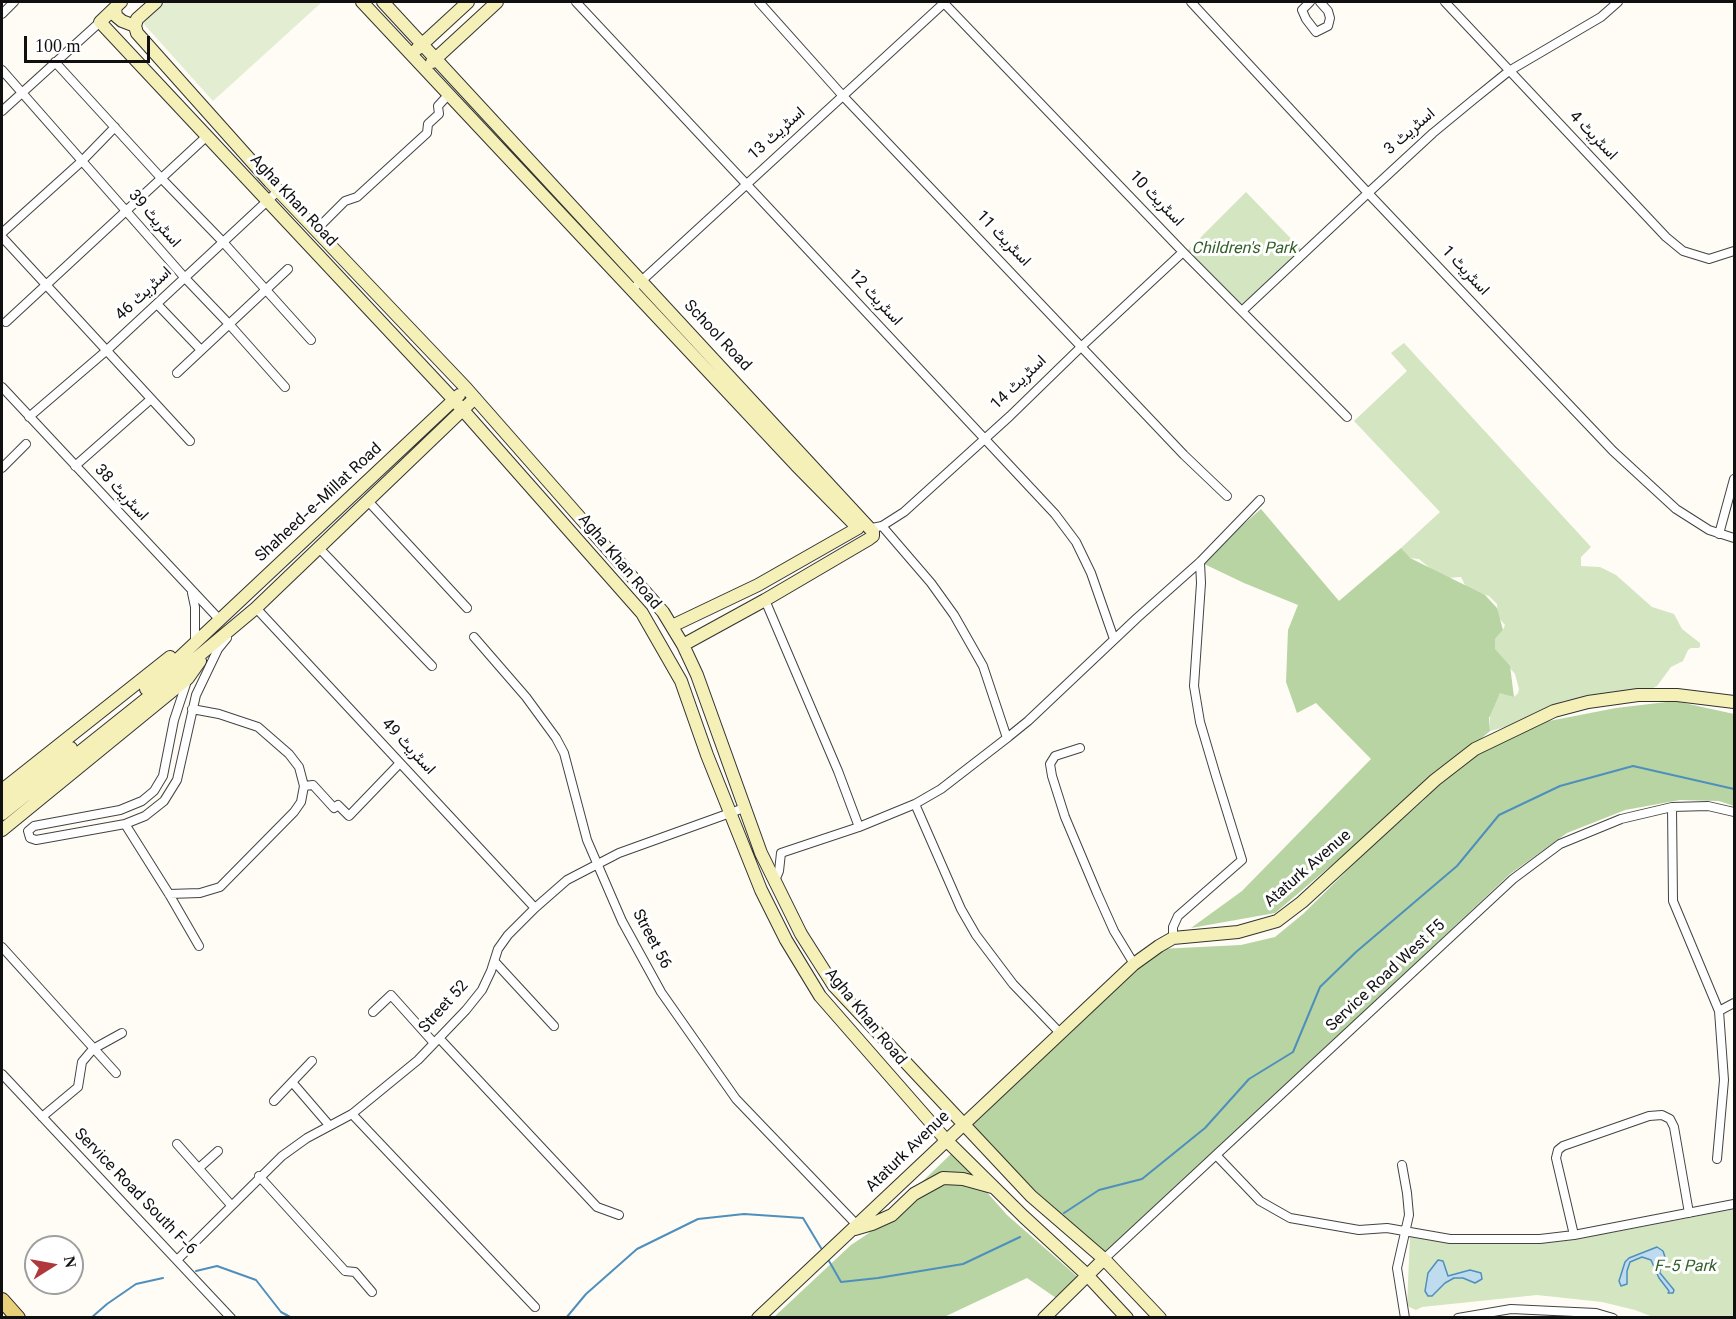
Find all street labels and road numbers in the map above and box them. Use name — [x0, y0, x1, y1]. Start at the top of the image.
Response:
street label: اسٹریٹ 13 — [746, 104, 810, 166]
street label: اسٹریٹ 3 — [1382, 106, 1440, 160]
street label: اسٹریٹ 4 — [1564, 108, 1620, 166]
street label: Agha Khan Road — [245, 152, 339, 252]
street label: اسٹریٹ 10 — [1124, 168, 1186, 232]
street label: اسٹریٹ 39 — [123, 187, 183, 253]
street label: اسٹریٹ 11 — [971, 208, 1033, 272]
street label: اسٹریٹ 1 — [1436, 243, 1492, 301]
street label: اسٹریٹ 46 — [113, 264, 177, 326]
street label: اسٹریٹ 12 — [843, 267, 905, 331]
street label: School Road — [678, 298, 754, 376]
street label: اسٹریٹ 14 — [988, 353, 1052, 415]
street label: Shaheed-e-Millat Road — [253, 440, 387, 568]
street label: اسٹریٹ 38 — [89, 462, 151, 526]
street label: Agha Khan Road — [573, 511, 663, 615]
street label: اسٹریٹ 49 — [376, 716, 438, 780]
street label: Ataturk Avenue — [1262, 827, 1356, 913]
street label: Street 56 — [626, 907, 674, 973]
street label: Service Road West F5 — [1324, 917, 1450, 1037]
street label: Agha Khan Road — [819, 966, 909, 1070]
street label: Street 52 — [416, 978, 474, 1038]
street label: Ataturk Avenue — [863, 1108, 955, 1198]
street label: Service Road South F-6 — [69, 1126, 199, 1260]

